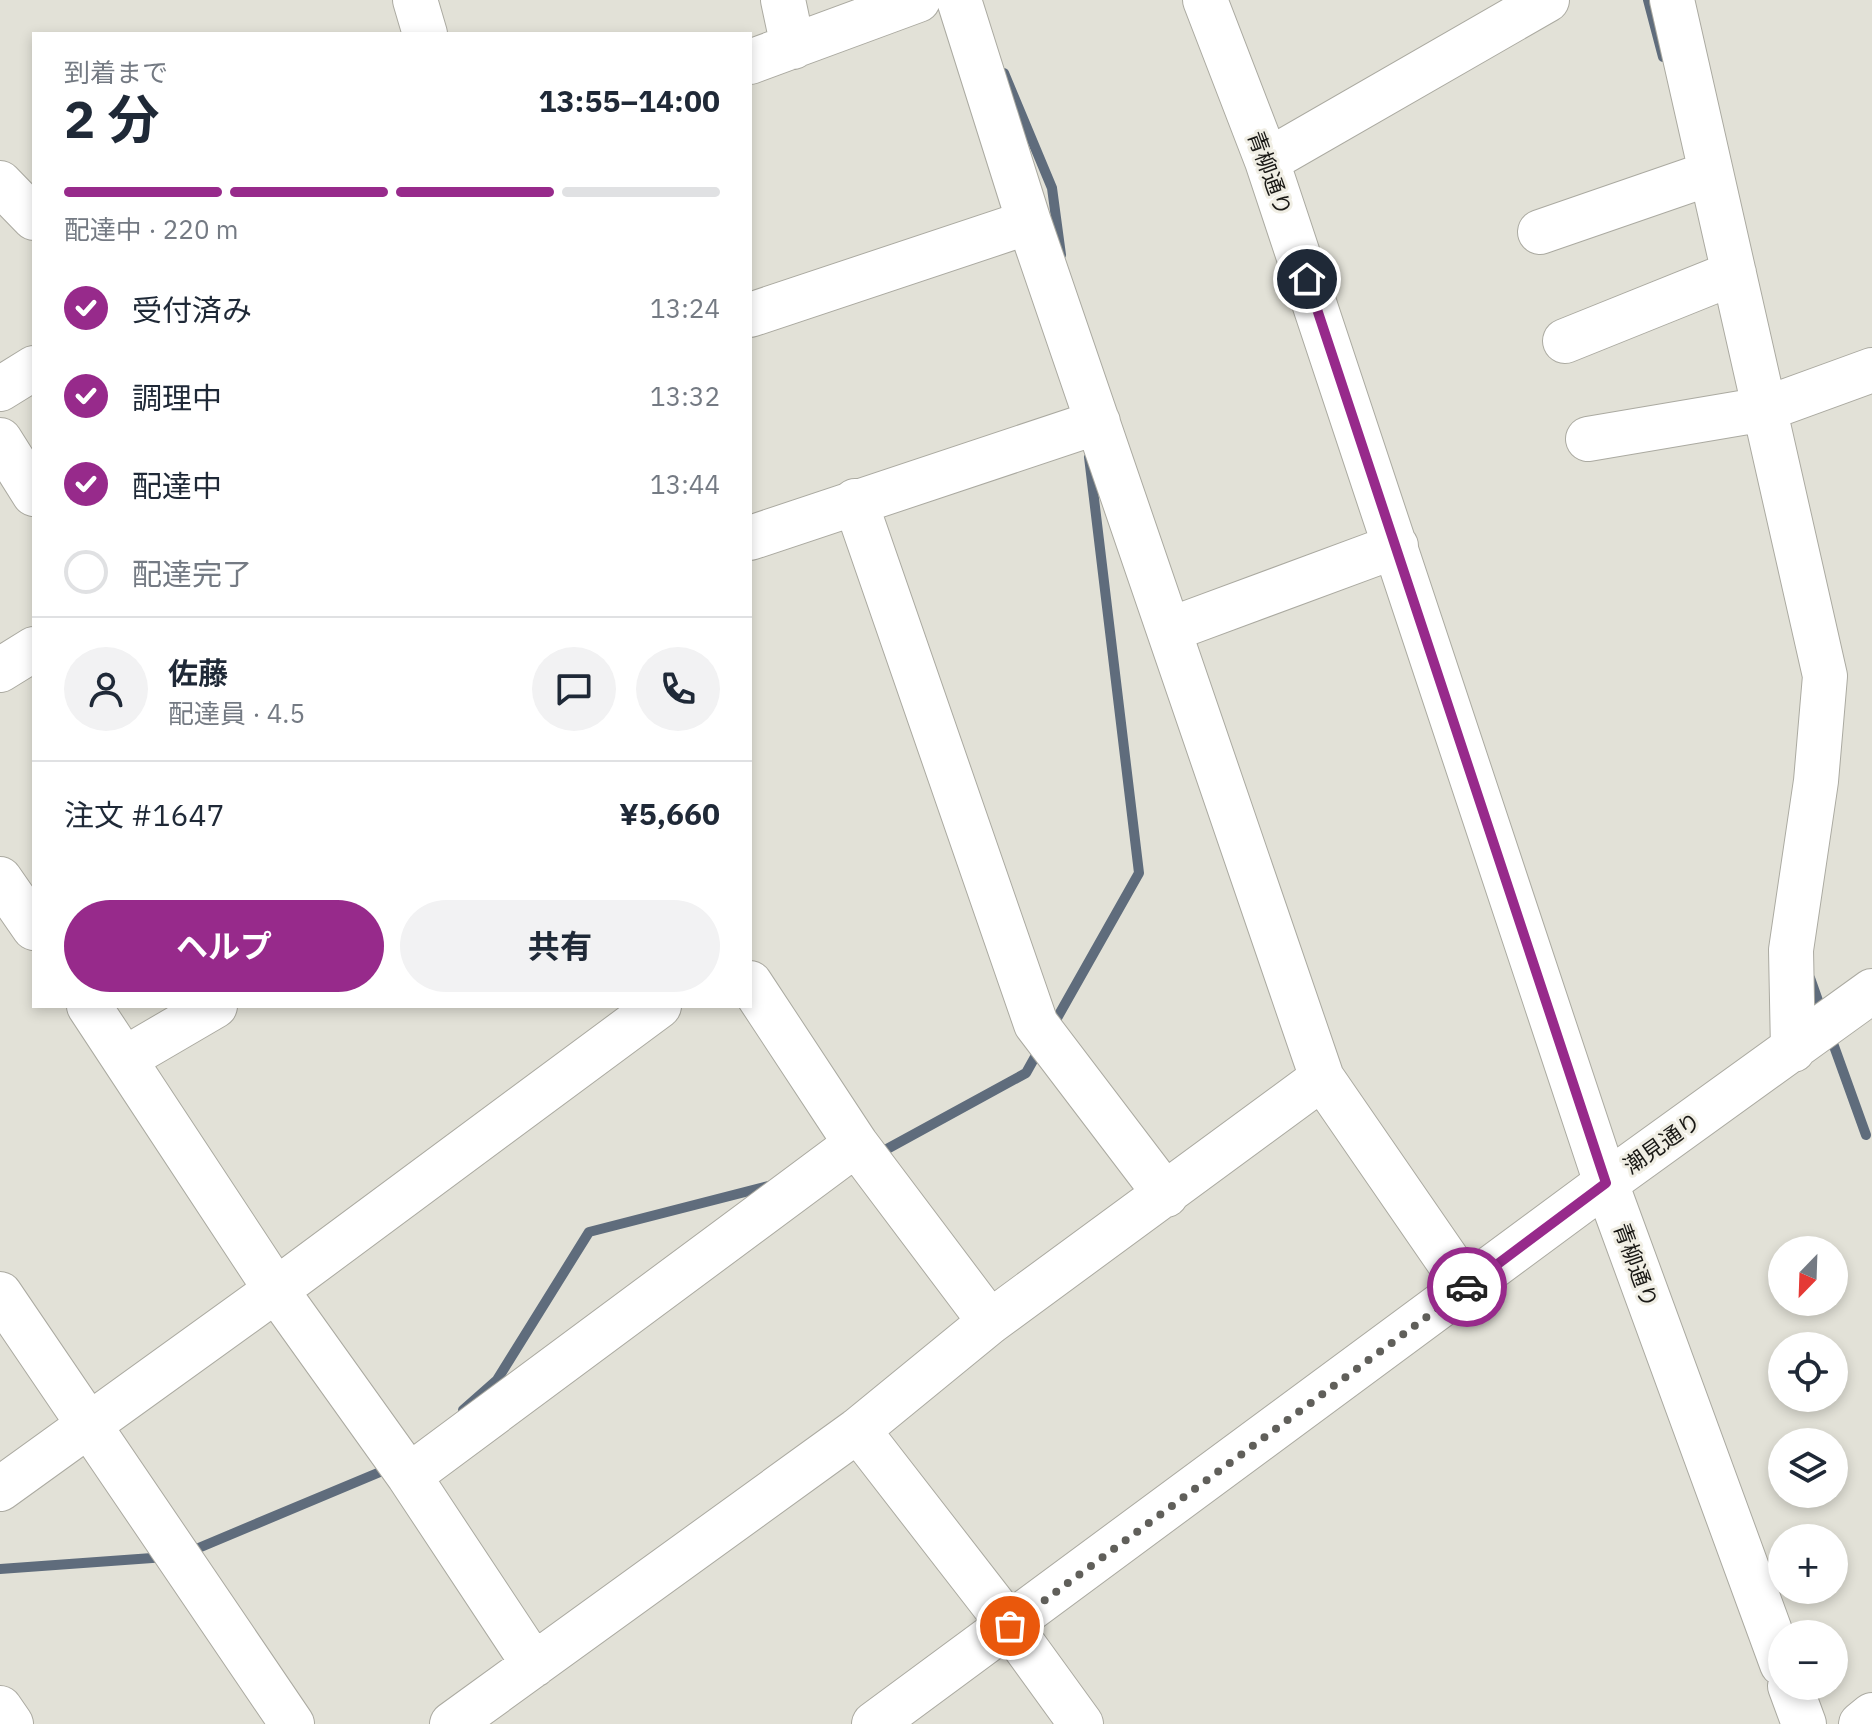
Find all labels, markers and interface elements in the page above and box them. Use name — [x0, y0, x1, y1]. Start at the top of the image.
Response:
text: 到着まで — [64, 55, 168, 89]
text: 13:55–14:00 — [539, 81, 720, 120]
text: 2 分 — [64, 85, 159, 152]
street label: 青柳通り — [1242, 127, 1299, 219]
text: 配達中 · 220 m — [64, 212, 238, 246]
pin — [1273, 245, 1341, 313]
icon: home — [1285, 257, 1329, 301]
icon: check — [64, 286, 108, 330]
text: 受付済み — [132, 290, 252, 329]
text: 13:24 — [650, 291, 720, 325]
icon: check — [64, 374, 108, 418]
text: 調理中 — [132, 378, 222, 417]
text: 13:32 — [650, 379, 720, 413]
icon: check — [64, 462, 108, 506]
text: 配達中 — [132, 466, 222, 505]
text: 13:44 — [650, 467, 720, 501]
text: 配達完了 — [132, 554, 252, 593]
button: person — [64, 647, 148, 731]
button: chat — [532, 647, 616, 731]
button: phone — [636, 647, 720, 731]
text: 佐藤 — [168, 653, 228, 692]
text: 配達員 · 4.5 — [168, 696, 305, 730]
text: ¥5,660 — [619, 794, 720, 833]
text: 注文 #1647 — [64, 795, 224, 834]
button: ヘルプ — [64, 900, 384, 992]
button: 共有 — [400, 900, 720, 992]
street label: 潮見通り — [1617, 1105, 1706, 1180]
street label: 青柳通り — [1608, 1219, 1665, 1311]
north arrow — [1768, 1236, 1848, 1316]
map controls — [1768, 1236, 1848, 1700]
courier — [1427, 1247, 1507, 1327]
icon: car — [1445, 1265, 1489, 1309]
button: locate — [1768, 1332, 1848, 1412]
button: layers — [1768, 1428, 1848, 1508]
button: + — [1768, 1524, 1848, 1604]
pin — [976, 1592, 1044, 1660]
icon: bag — [988, 1604, 1032, 1648]
button: − — [1768, 1620, 1848, 1700]

